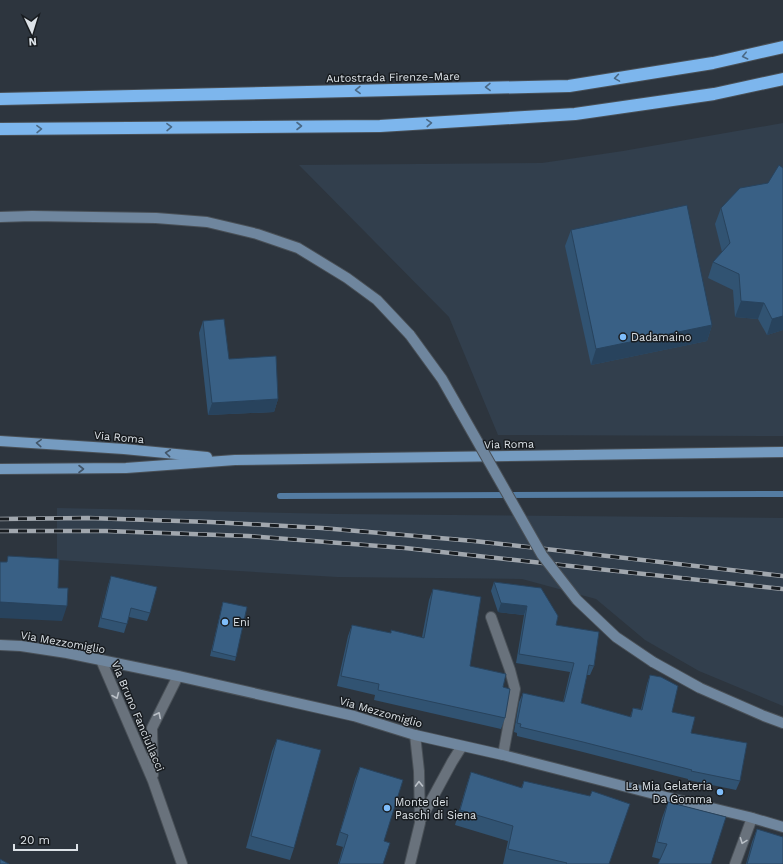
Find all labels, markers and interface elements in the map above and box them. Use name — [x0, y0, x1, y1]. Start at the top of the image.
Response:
north arrow — [12, 12, 52, 52]
text: N — [28, 35, 37, 48]
one-way arrow — [742, 51, 748, 59]
street label: Autostrada Firenze-Mare — [326, 70, 460, 85]
one-way arrow — [614, 73, 620, 82]
one-way arrow — [485, 83, 491, 92]
one-way arrow — [355, 86, 361, 95]
one-way arrow — [426, 118, 432, 127]
one-way arrow — [296, 122, 302, 130]
one-way arrow — [166, 123, 172, 132]
one-way arrow — [36, 125, 42, 133]
place label: Dadamaino — [631, 331, 691, 344]
marker: Dadamaino — [618, 332, 628, 342]
street label: Via Roma — [93, 429, 145, 446]
street label: Via Roma — [484, 438, 534, 451]
one-way arrow — [36, 439, 42, 448]
one-way arrow — [165, 449, 172, 458]
one-way arrow — [78, 465, 84, 473]
place label: Eni — [233, 616, 250, 629]
marker: Eni — [220, 617, 230, 627]
street label: Via Mezzomiglio — [20, 629, 106, 656]
street label: Via Bruno Fanciullacci — [108, 659, 167, 773]
one-way arrow — [111, 692, 119, 700]
street label: Via Mezzomiglio — [338, 694, 424, 731]
one-way arrow — [154, 712, 161, 720]
place label: La Mia Gelateria Da Gomma — [625, 780, 712, 806]
one-way arrow — [415, 781, 423, 787]
marker: La Mia Gelateria Da Gomma — [715, 787, 725, 797]
place label: Monte dei Paschi di Siena — [395, 796, 476, 822]
marker: Monte dei Paschi di Siena — [382, 803, 392, 813]
scale bar — [14, 826, 77, 852]
text: 20 m — [20, 833, 50, 847]
one-way arrow — [740, 838, 748, 845]

